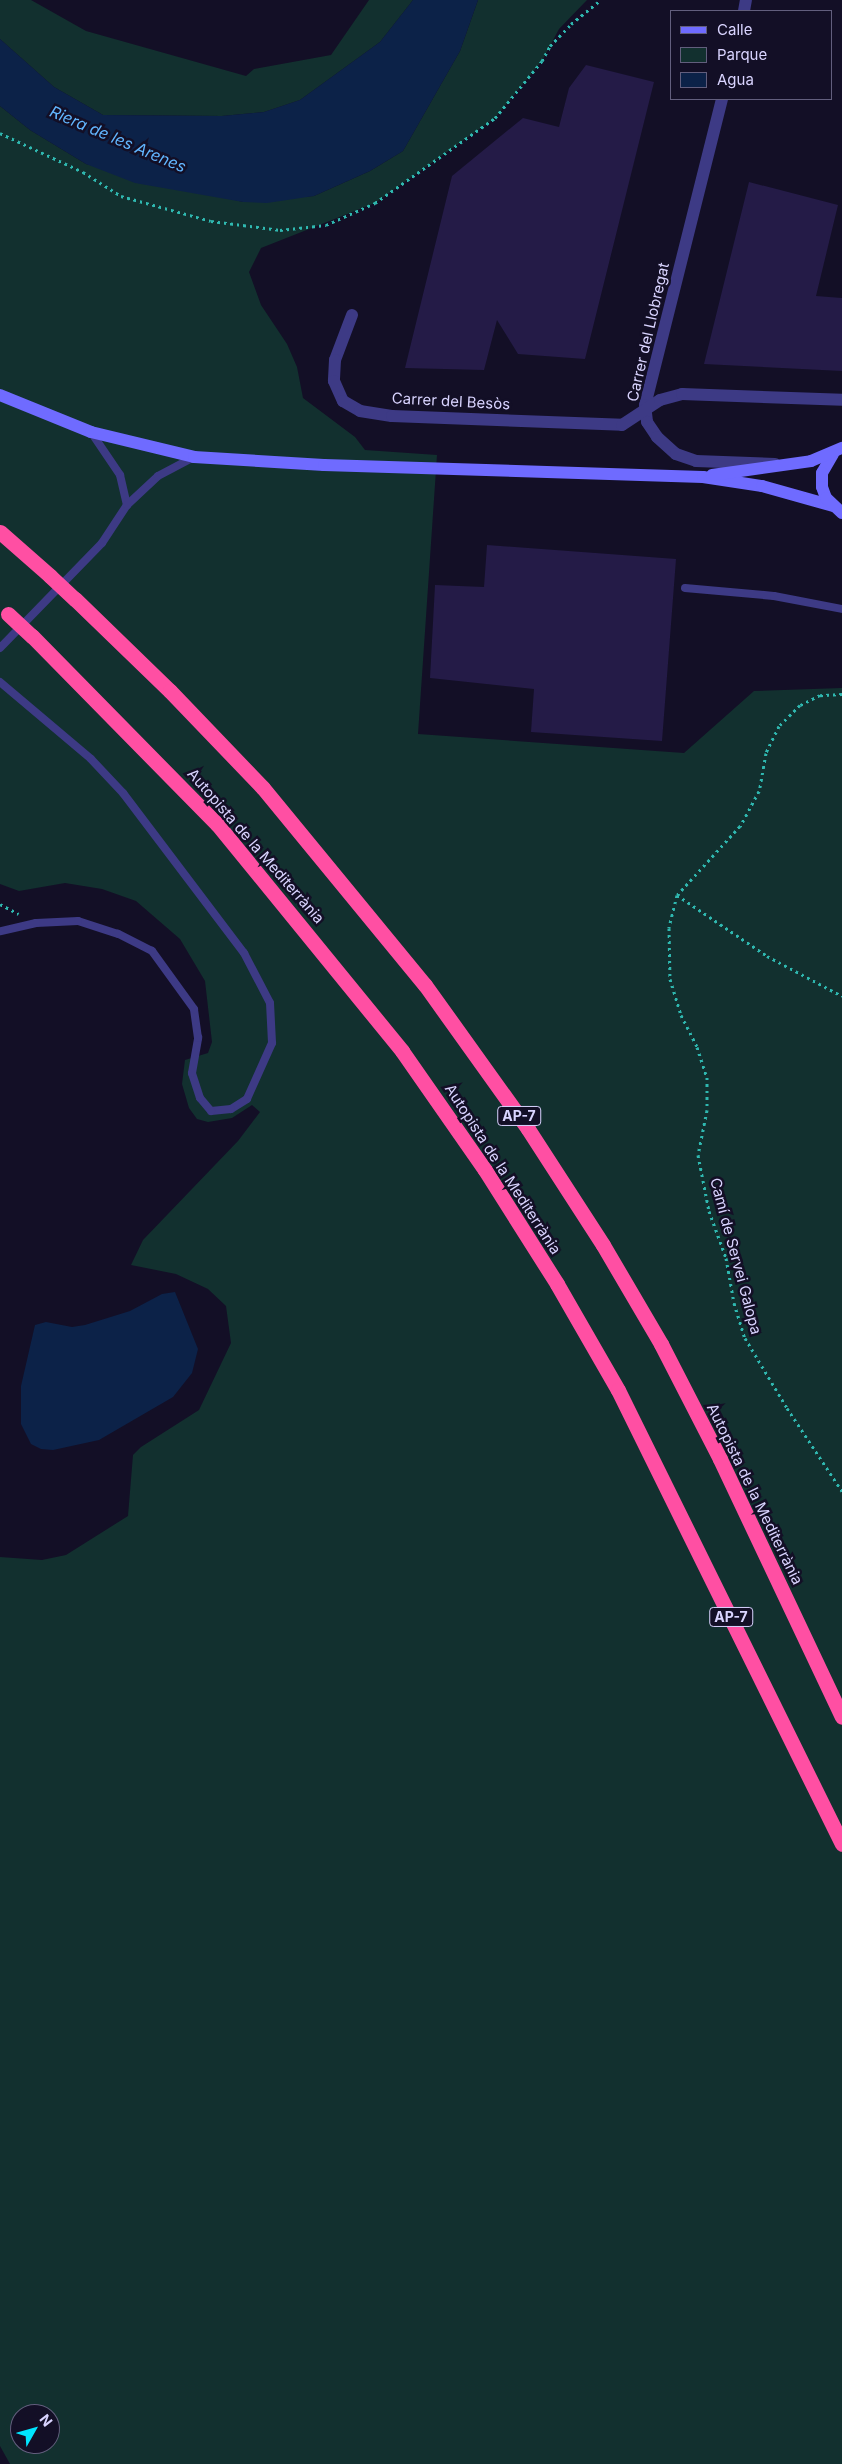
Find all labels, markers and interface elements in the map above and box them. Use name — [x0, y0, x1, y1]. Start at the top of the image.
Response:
legend — [670, 10, 832, 100]
text: Calle — [717, 20, 752, 39]
text: Parque — [717, 45, 767, 64]
text: Agua — [717, 70, 754, 89]
water label: Riera de les Arenes — [47, 102, 189, 176]
street label: Carrer del Llobregat — [623, 261, 673, 403]
street label: Carrer del Besòs — [391, 389, 511, 413]
street label: Autopista de la Mediterrània — [184, 765, 328, 927]
street label: Autopista de la Mediterrània — [441, 1081, 565, 1257]
road number: AP-7 — [496, 1104, 542, 1128]
street label: Camí de Servei Galopa — [706, 1176, 766, 1336]
street label: Autopista de la Mediterrània — [703, 1401, 807, 1587]
road number: AP-7 — [708, 1605, 754, 1628]
north arrow — [10, 2404, 60, 2454]
text: N — [36, 2411, 56, 2430]

